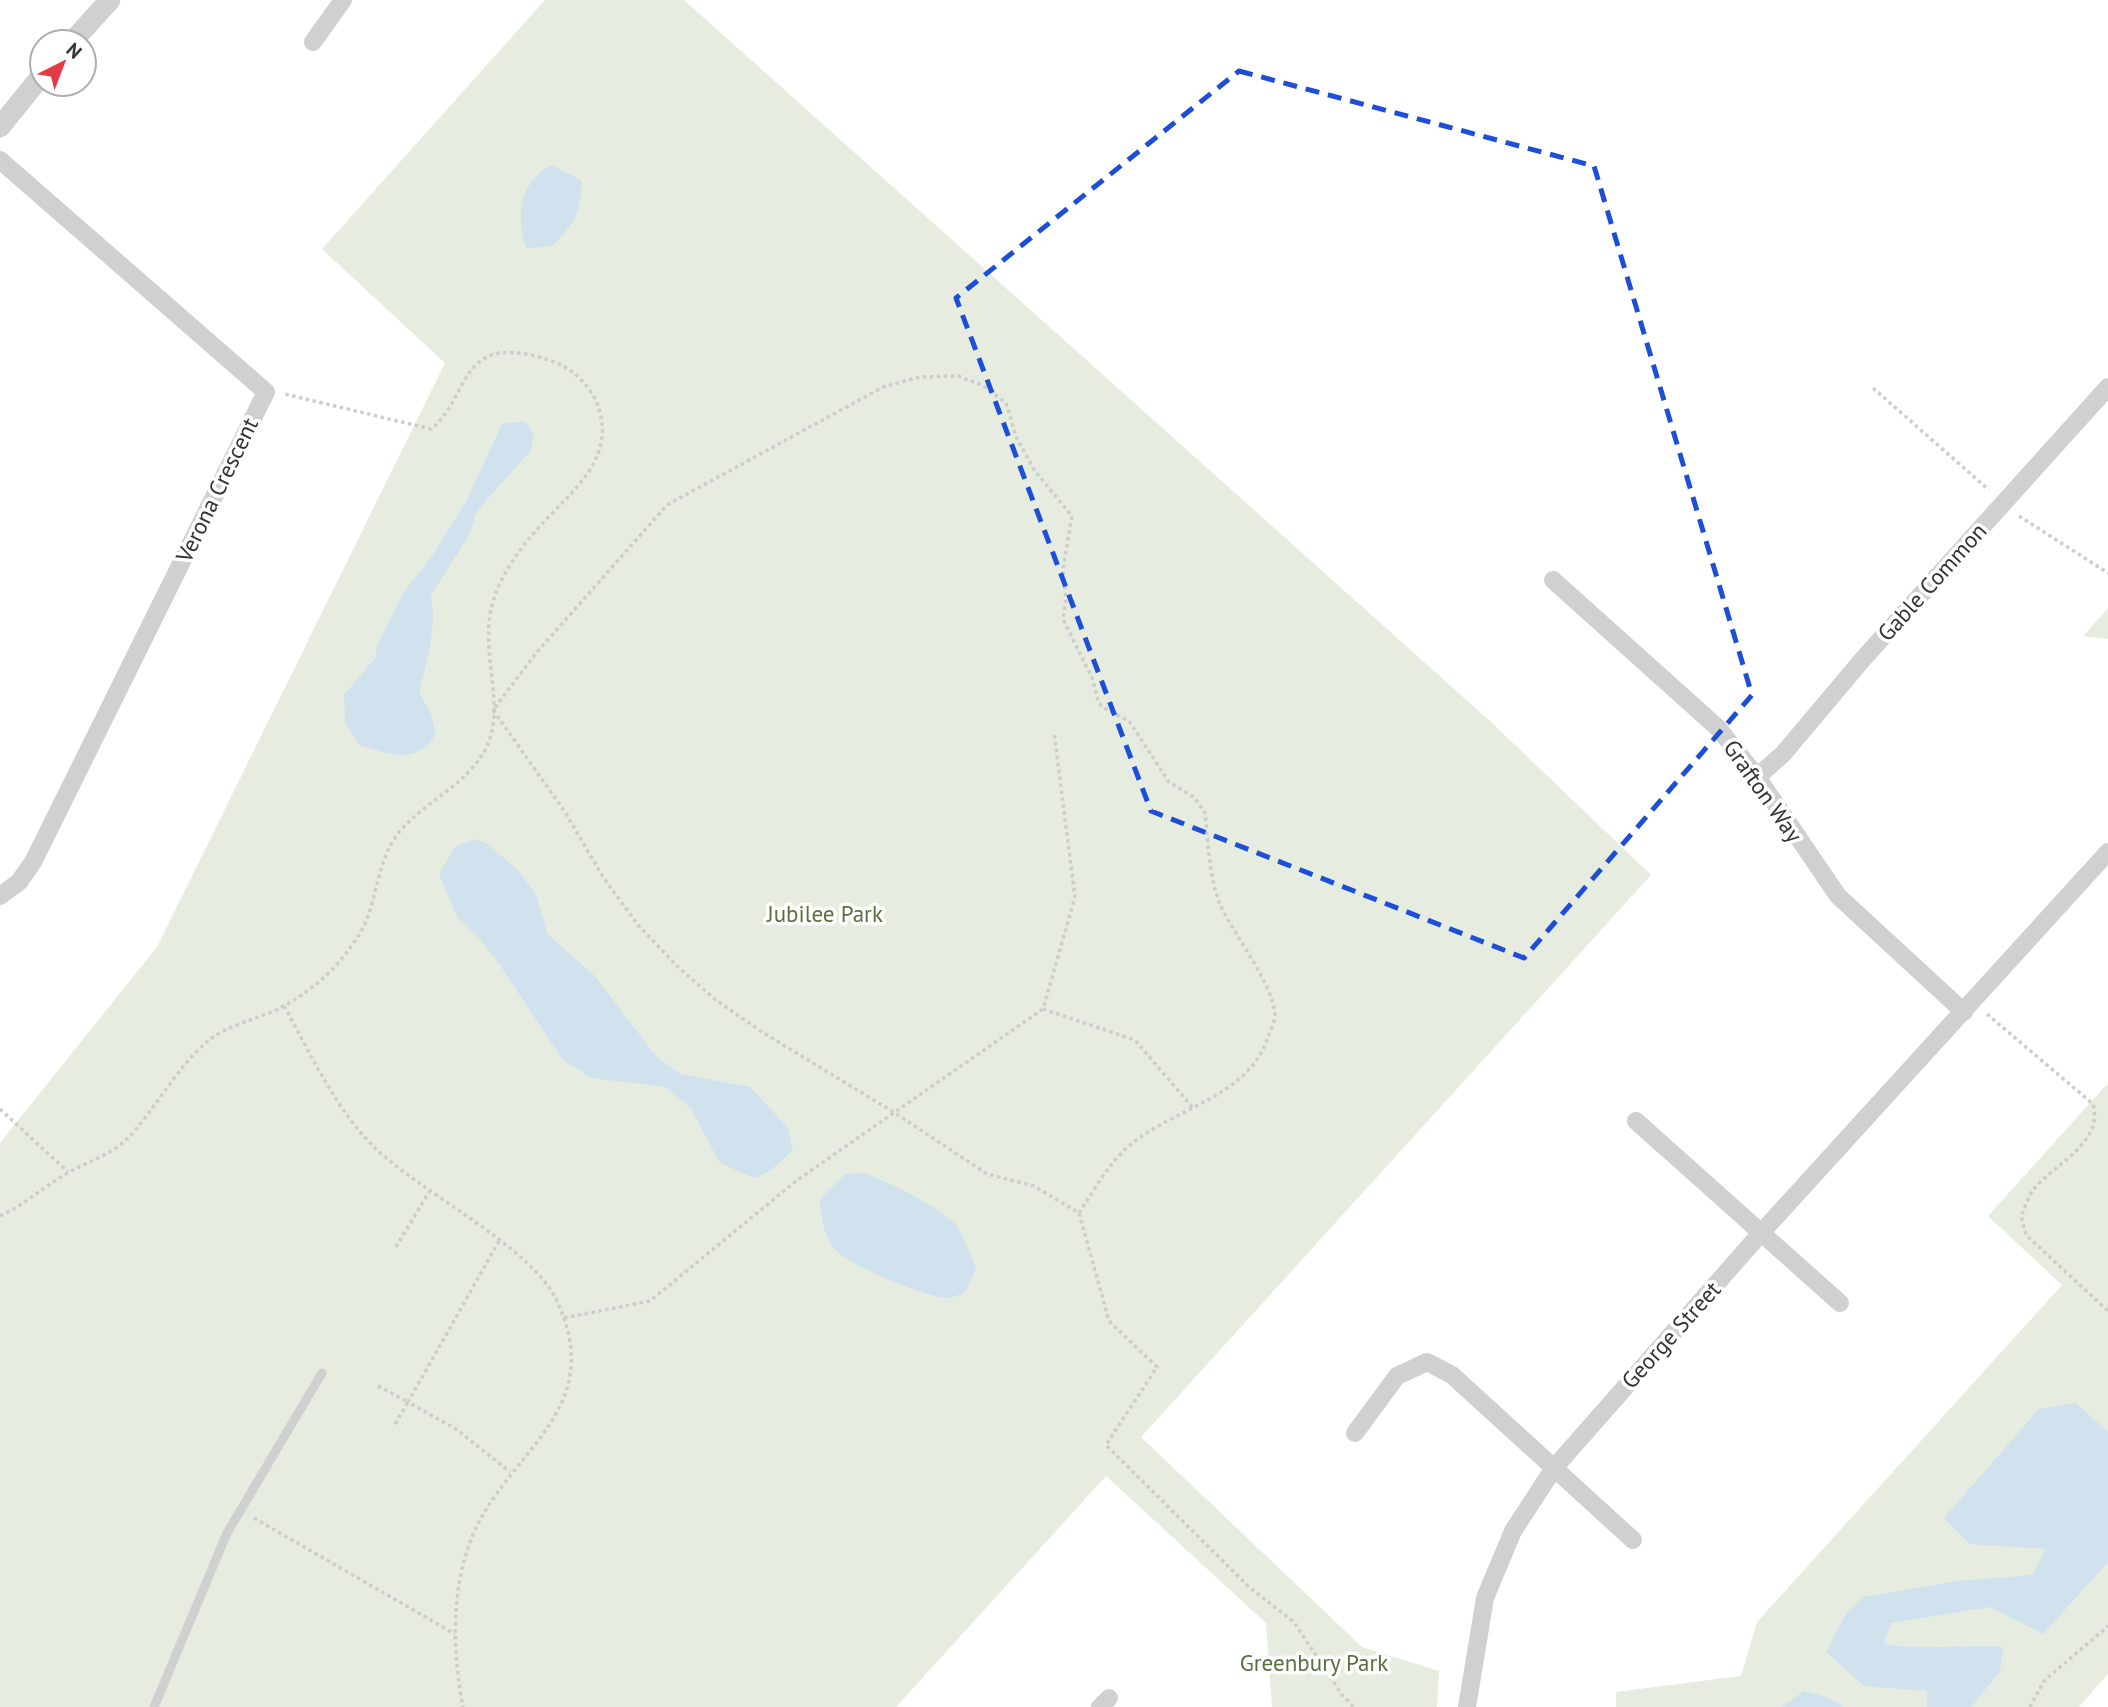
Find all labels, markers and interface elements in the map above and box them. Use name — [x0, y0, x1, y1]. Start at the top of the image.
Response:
north arrow — [28, 28, 98, 98]
text: N — [62, 37, 87, 63]
street label: Verona Crescent — [169, 412, 264, 568]
street label: Gable Common — [1871, 516, 1992, 647]
street label: Grafton Way — [1717, 734, 1809, 848]
park label: Jubilee Park — [766, 899, 883, 928]
street label: George Street — [1615, 1275, 1727, 1394]
park label: Greenbury Park — [1240, 1648, 1388, 1677]

